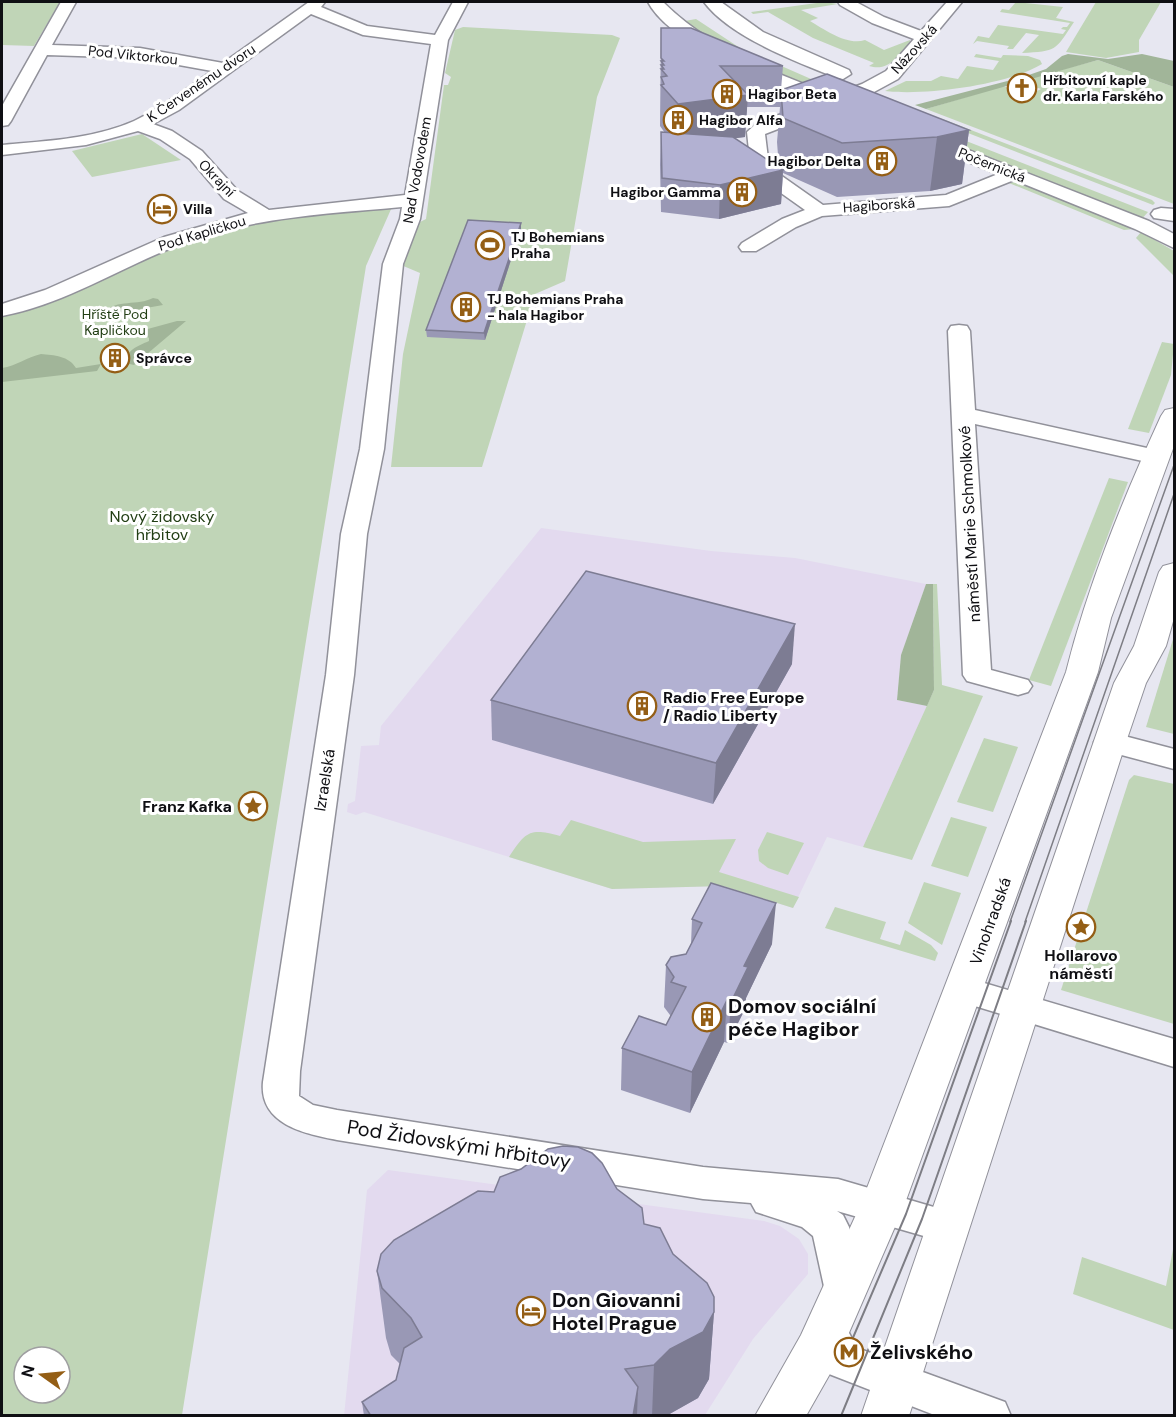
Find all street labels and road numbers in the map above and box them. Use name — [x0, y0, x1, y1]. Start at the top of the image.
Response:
street label: Názovská — [887, 21, 941, 77]
street label: K Červenému dvoru — [143, 40, 259, 126]
street label: Pod Viktorkou — [87, 41, 179, 69]
street label: Nad Vodovodem — [399, 115, 435, 225]
street label: Počernická — [956, 143, 1028, 187]
street label: Okrajní — [195, 155, 240, 201]
street label: Hagiborská — [842, 194, 916, 216]
street label: Pod Kapličkou — [156, 211, 248, 255]
street label: náměstí Marie Schmolkové — [954, 425, 985, 623]
street label: Izraelská — [309, 747, 340, 813]
street label: Vinohradská — [965, 874, 1016, 968]
street label: Pod Židovskými hřbitovy — [345, 1113, 573, 1175]

